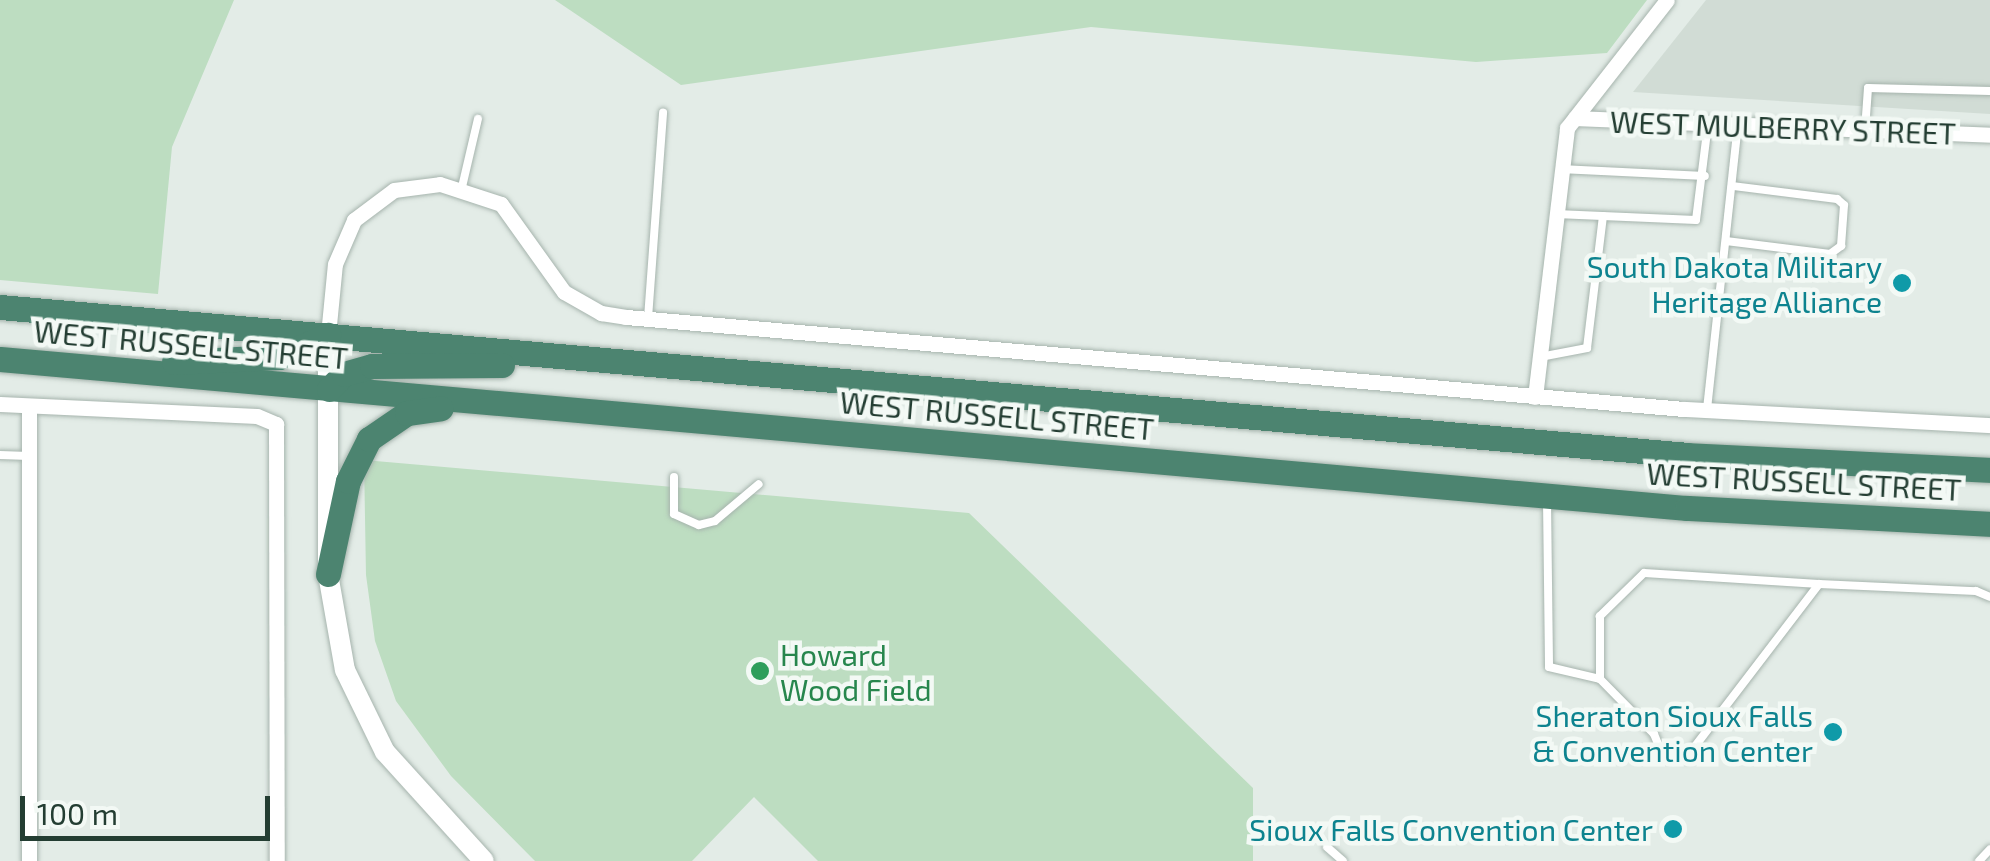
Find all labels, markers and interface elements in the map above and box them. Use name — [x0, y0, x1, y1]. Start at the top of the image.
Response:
street label: WEST MULBERRY STREET — [1609, 103, 1957, 151]
place label: South Dakota Military Heritage Alliance — [1587, 248, 1882, 318]
marker: South Dakota Military Heritage Alliance — [1891, 272, 1913, 294]
street label: WEST RUSSELL STREET — [32, 312, 350, 376]
street label: WEST RUSSELL STREET — [838, 383, 1156, 447]
street label: WEST RUSSELL STREET — [1645, 455, 1963, 507]
place label: Howard Wood Field — [780, 636, 932, 706]
marker: Howard Wood Field — [749, 660, 771, 682]
place label: Sheraton Sioux Falls & Convention Center — [1532, 697, 1813, 768]
marker: Sheraton Sioux Falls & Convention Center — [1822, 721, 1844, 743]
scale bar — [25, 776, 275, 838]
text: 100 m — [37, 795, 118, 831]
place label: Sioux Falls Convention Center — [1249, 811, 1653, 847]
marker: Sioux Falls Convention Center — [1662, 818, 1684, 840]

